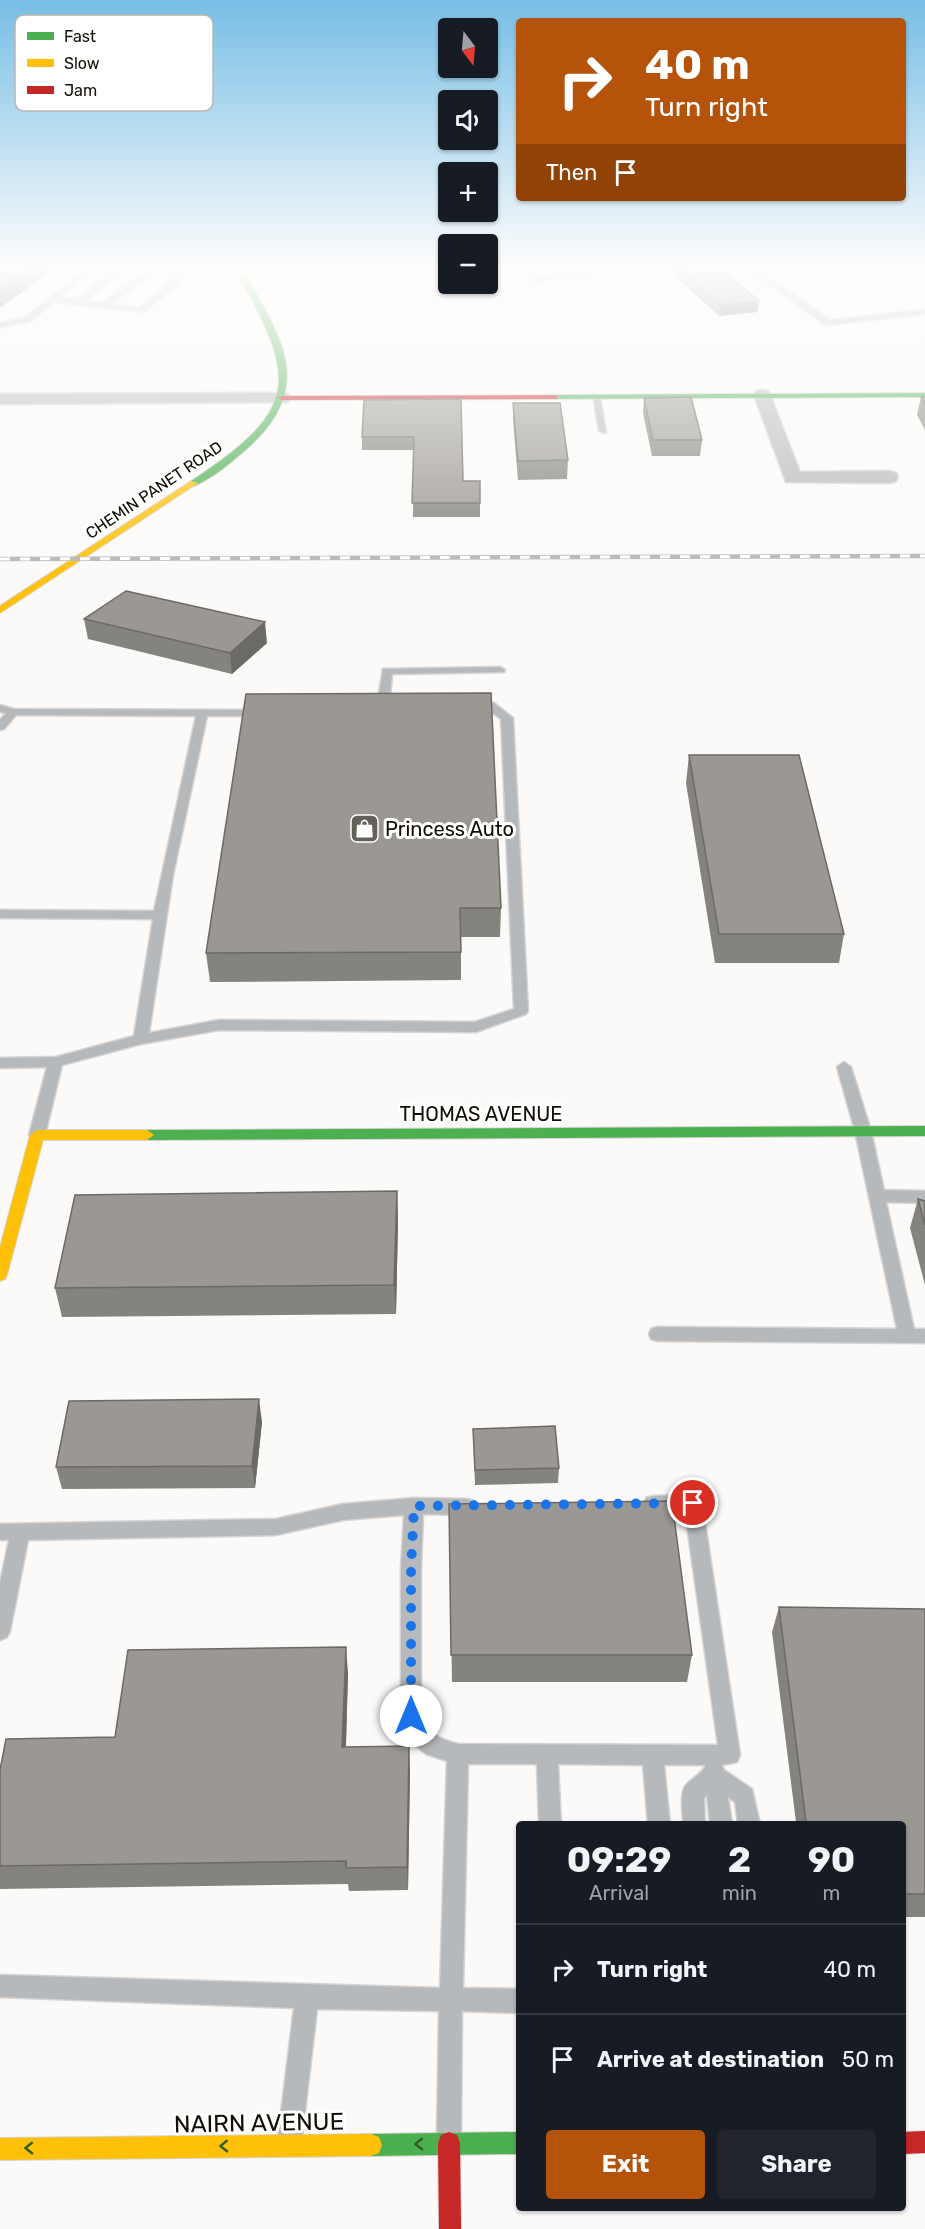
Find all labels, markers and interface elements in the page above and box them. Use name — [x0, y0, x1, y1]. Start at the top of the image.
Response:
legend — [15, 15, 213, 111]
north arrow — [438, 18, 498, 78]
map controls — [438, 18, 498, 294]
text: Fast — [64, 27, 96, 46]
text: 40 m — [645, 40, 750, 90]
icon: right — [546, 42, 624, 120]
text: Slow — [64, 54, 100, 73]
text: Jam — [64, 81, 97, 100]
button: sound — [438, 90, 498, 150]
text: Turn right — [645, 91, 768, 123]
icon: arrive — [609, 156, 642, 189]
text: Then — [546, 159, 597, 186]
button: + — [438, 162, 498, 222]
button: − — [438, 234, 498, 294]
street label: CHEMIN PANET ROAD — [82, 437, 226, 543]
shop icon: Princess Auto — [348, 813, 380, 845]
place label: Princess Auto — [385, 817, 514, 841]
street label: THOMAS AVENUE — [400, 1102, 562, 1126]
pin — [667, 1477, 718, 1528]
icon: arrive — [676, 1486, 709, 1519]
position arrow — [379, 1684, 443, 1748]
text: 09:29 — [567, 1838, 671, 1881]
text: 2 — [728, 1838, 751, 1881]
text: 90 — [808, 1838, 855, 1881]
text: Arrival — [589, 1881, 649, 1905]
text: min — [722, 1881, 757, 1905]
text: m — [823, 1881, 840, 1905]
icon: right — [546, 1953, 579, 1986]
text: Turn right — [597, 1956, 707, 1983]
text: 40 m — [823, 1956, 876, 1983]
icon: arrive — [546, 2043, 579, 2076]
text: Arrive at destination — [597, 2046, 824, 2073]
text: 50 m — [842, 2046, 894, 2073]
street label: NAIRN AVENUE — [174, 2108, 344, 2138]
button: Exit — [546, 2130, 705, 2199]
button: Share — [717, 2130, 876, 2199]
one-way arrow — [414, 2138, 423, 2150]
one-way arrow — [219, 2140, 228, 2152]
one-way arrow — [24, 2142, 33, 2154]

